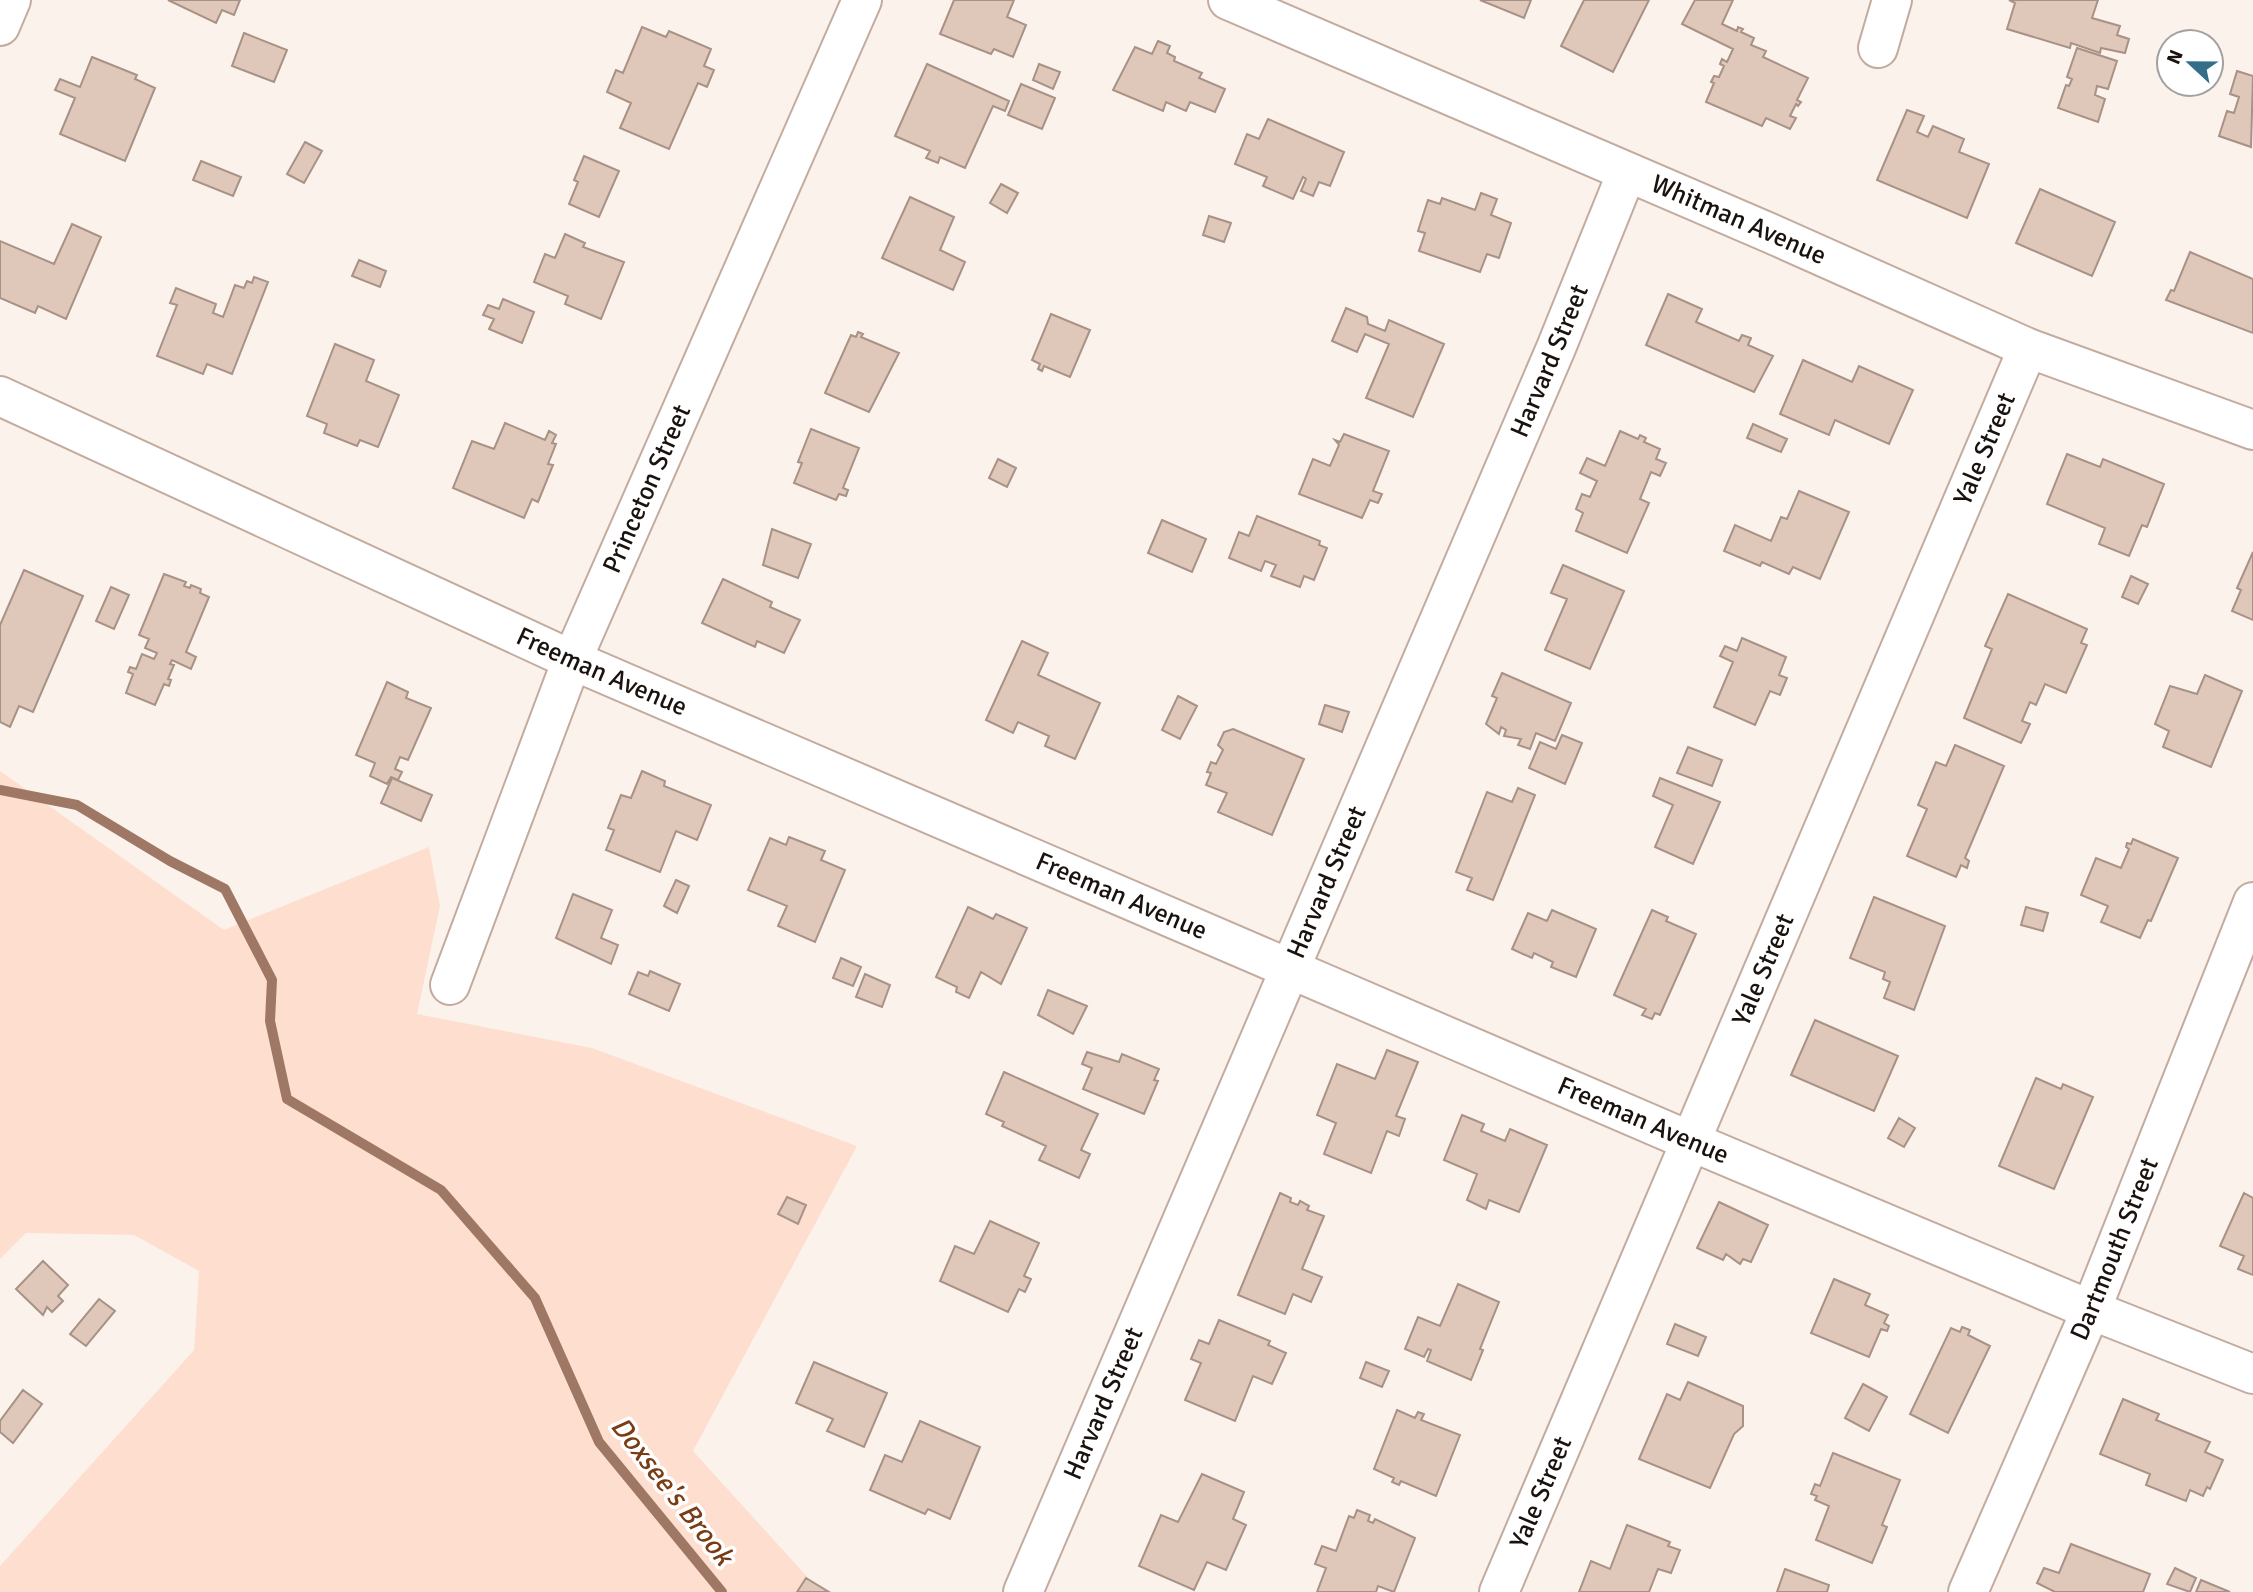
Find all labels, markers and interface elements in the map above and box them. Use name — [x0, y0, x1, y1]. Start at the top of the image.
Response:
north arrow — [2155, 28, 2225, 98]
text: N — [2162, 46, 2189, 68]
street label: Whitman Avenue — [1646, 168, 1831, 272]
street label: Harvard Street — [1504, 280, 1596, 442]
street label: Yale Street — [1947, 388, 2023, 510]
street label: Princeton Street — [596, 400, 698, 578]
street label: Freeman Avenue — [511, 620, 692, 724]
street label: Harvard Street — [1280, 801, 1374, 963]
street label: Freeman Avenue — [1031, 845, 1212, 947]
street label: Yale Street — [1726, 909, 1802, 1031]
street label: Freeman Avenue — [1553, 1070, 1734, 1172]
street label: Dartmouth Street — [2064, 1153, 2166, 1346]
street label: Harvard Street — [1057, 1323, 1150, 1485]
water label: Doxsee's Brook — [604, 1410, 742, 1574]
street label: Yale Street — [1503, 1432, 1579, 1554]

